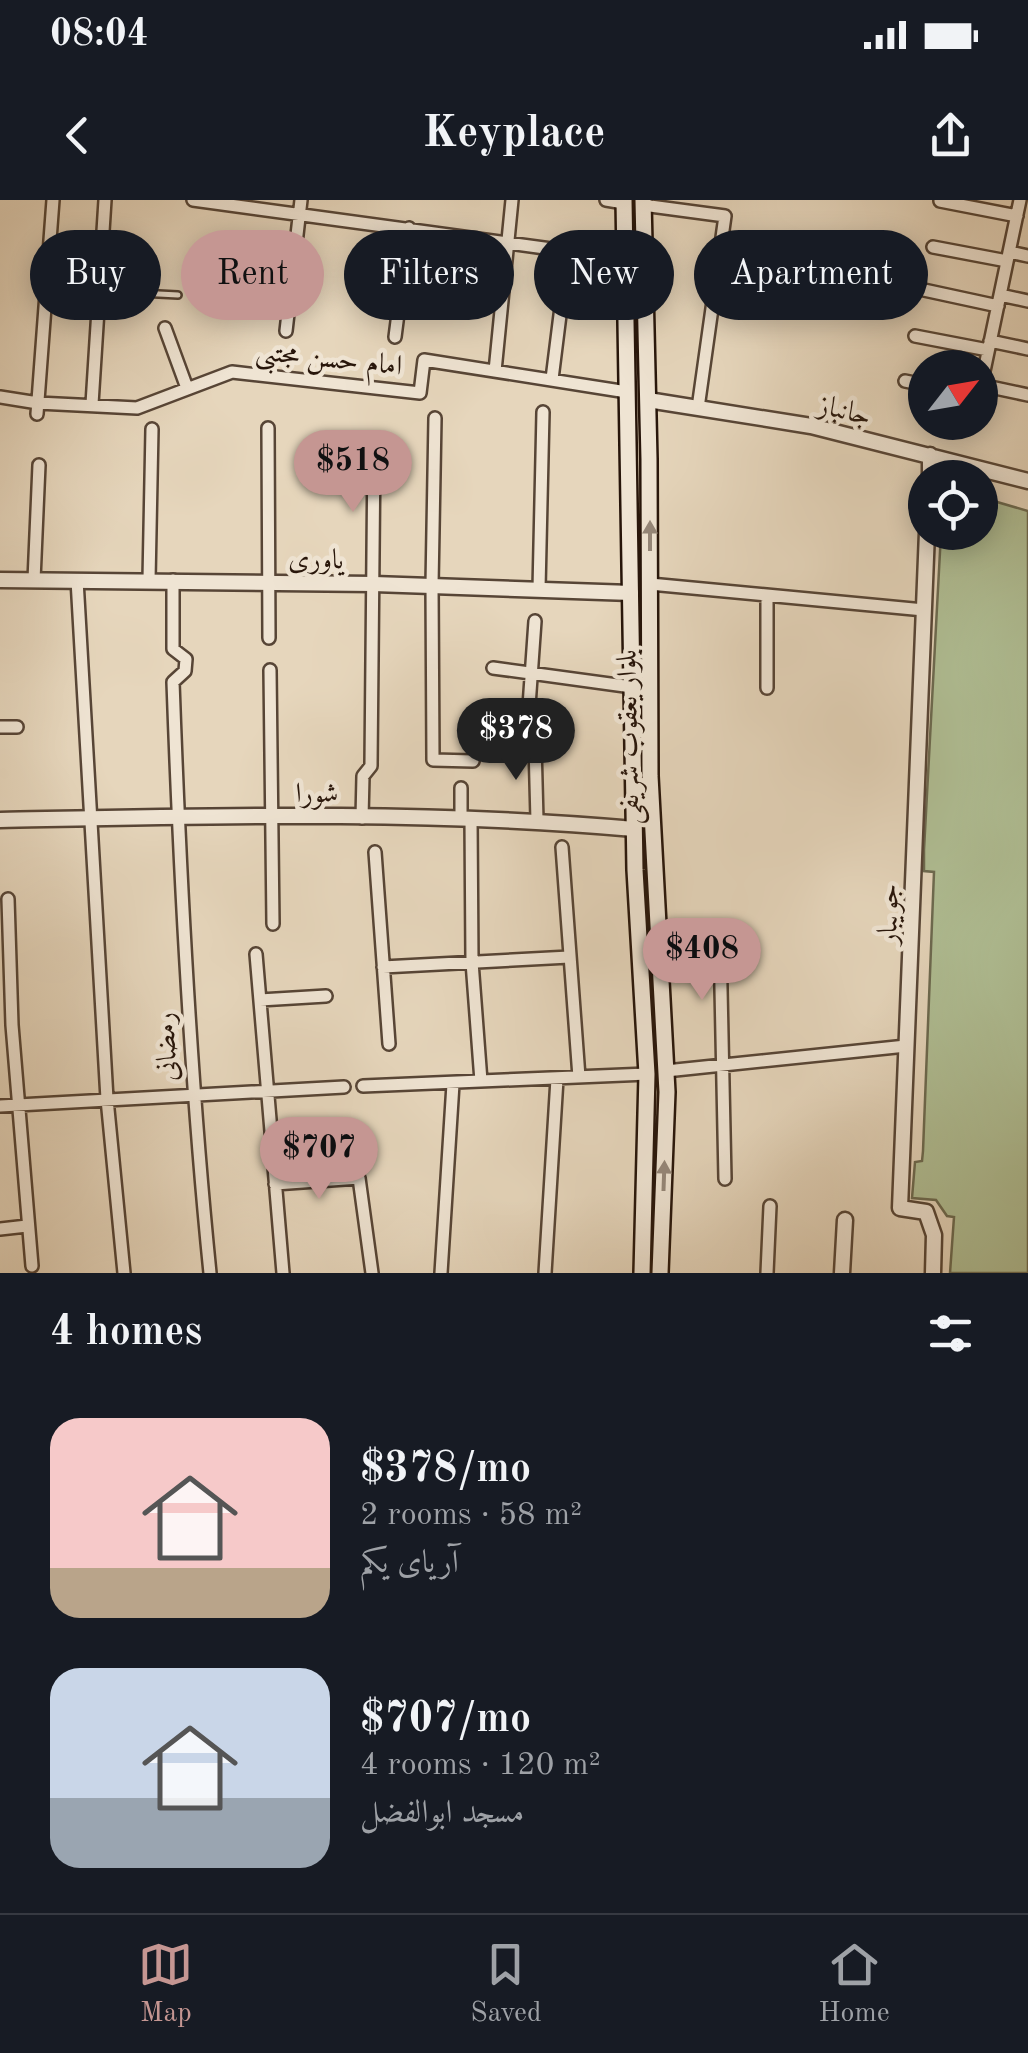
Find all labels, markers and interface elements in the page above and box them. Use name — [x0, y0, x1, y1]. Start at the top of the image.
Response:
text: 08:04 — [50, 16, 149, 54]
icon: back — [50, 108, 105, 163]
icon: share — [923, 108, 978, 163]
text: Keyplace — [423, 112, 605, 157]
chip: Buy — [30, 230, 161, 320]
chip: Rent — [181, 230, 324, 320]
chip: Filters — [344, 230, 514, 320]
chip: New — [534, 230, 674, 320]
chip: Apartment — [694, 230, 928, 320]
street label: امام حسن مجتبی — [253, 338, 403, 390]
north arrow — [908, 350, 998, 440]
map controls — [908, 350, 998, 550]
street label: جانباز — [812, 392, 873, 432]
pin: $518 — [294, 430, 412, 515]
text: $518 — [316, 446, 390, 478]
button: locate — [908, 460, 998, 550]
one-way arrow — [641, 520, 657, 552]
street label: یاوری — [288, 547, 346, 577]
street label: بلوار یعقوب شریفی — [614, 649, 650, 825]
pin: $378 — [457, 698, 575, 783]
text: $378 — [479, 714, 553, 746]
street label: شورا — [296, 781, 338, 810]
street label: جویبار — [875, 883, 906, 948]
pin: $408 — [643, 918, 761, 1003]
text: $408 — [665, 934, 739, 966]
street label: رمضانی — [152, 1012, 184, 1082]
pin: $707 — [260, 1117, 378, 1202]
text: $707 — [282, 1133, 356, 1165]
one-way arrow — [657, 1159, 673, 1191]
icon: filters — [923, 1306, 978, 1361]
text: 4 homes — [50, 1312, 202, 1354]
text: $378/mo — [360, 1449, 531, 1491]
icon: home — [130, 1458, 250, 1578]
text: 2 rooms · 58 m² — [360, 1500, 582, 1532]
text: آریای یکم — [360, 1548, 459, 1580]
text: $707/mo — [360, 1699, 531, 1741]
icon: home — [130, 1708, 250, 1828]
text: 4 rooms · 120 m² — [360, 1750, 601, 1782]
text: مسجد ابوالفضل — [360, 1798, 524, 1830]
tab: Map — [138, 1937, 193, 2032]
tab: Saved — [470, 1937, 542, 2032]
tab: Home — [818, 1937, 890, 2032]

